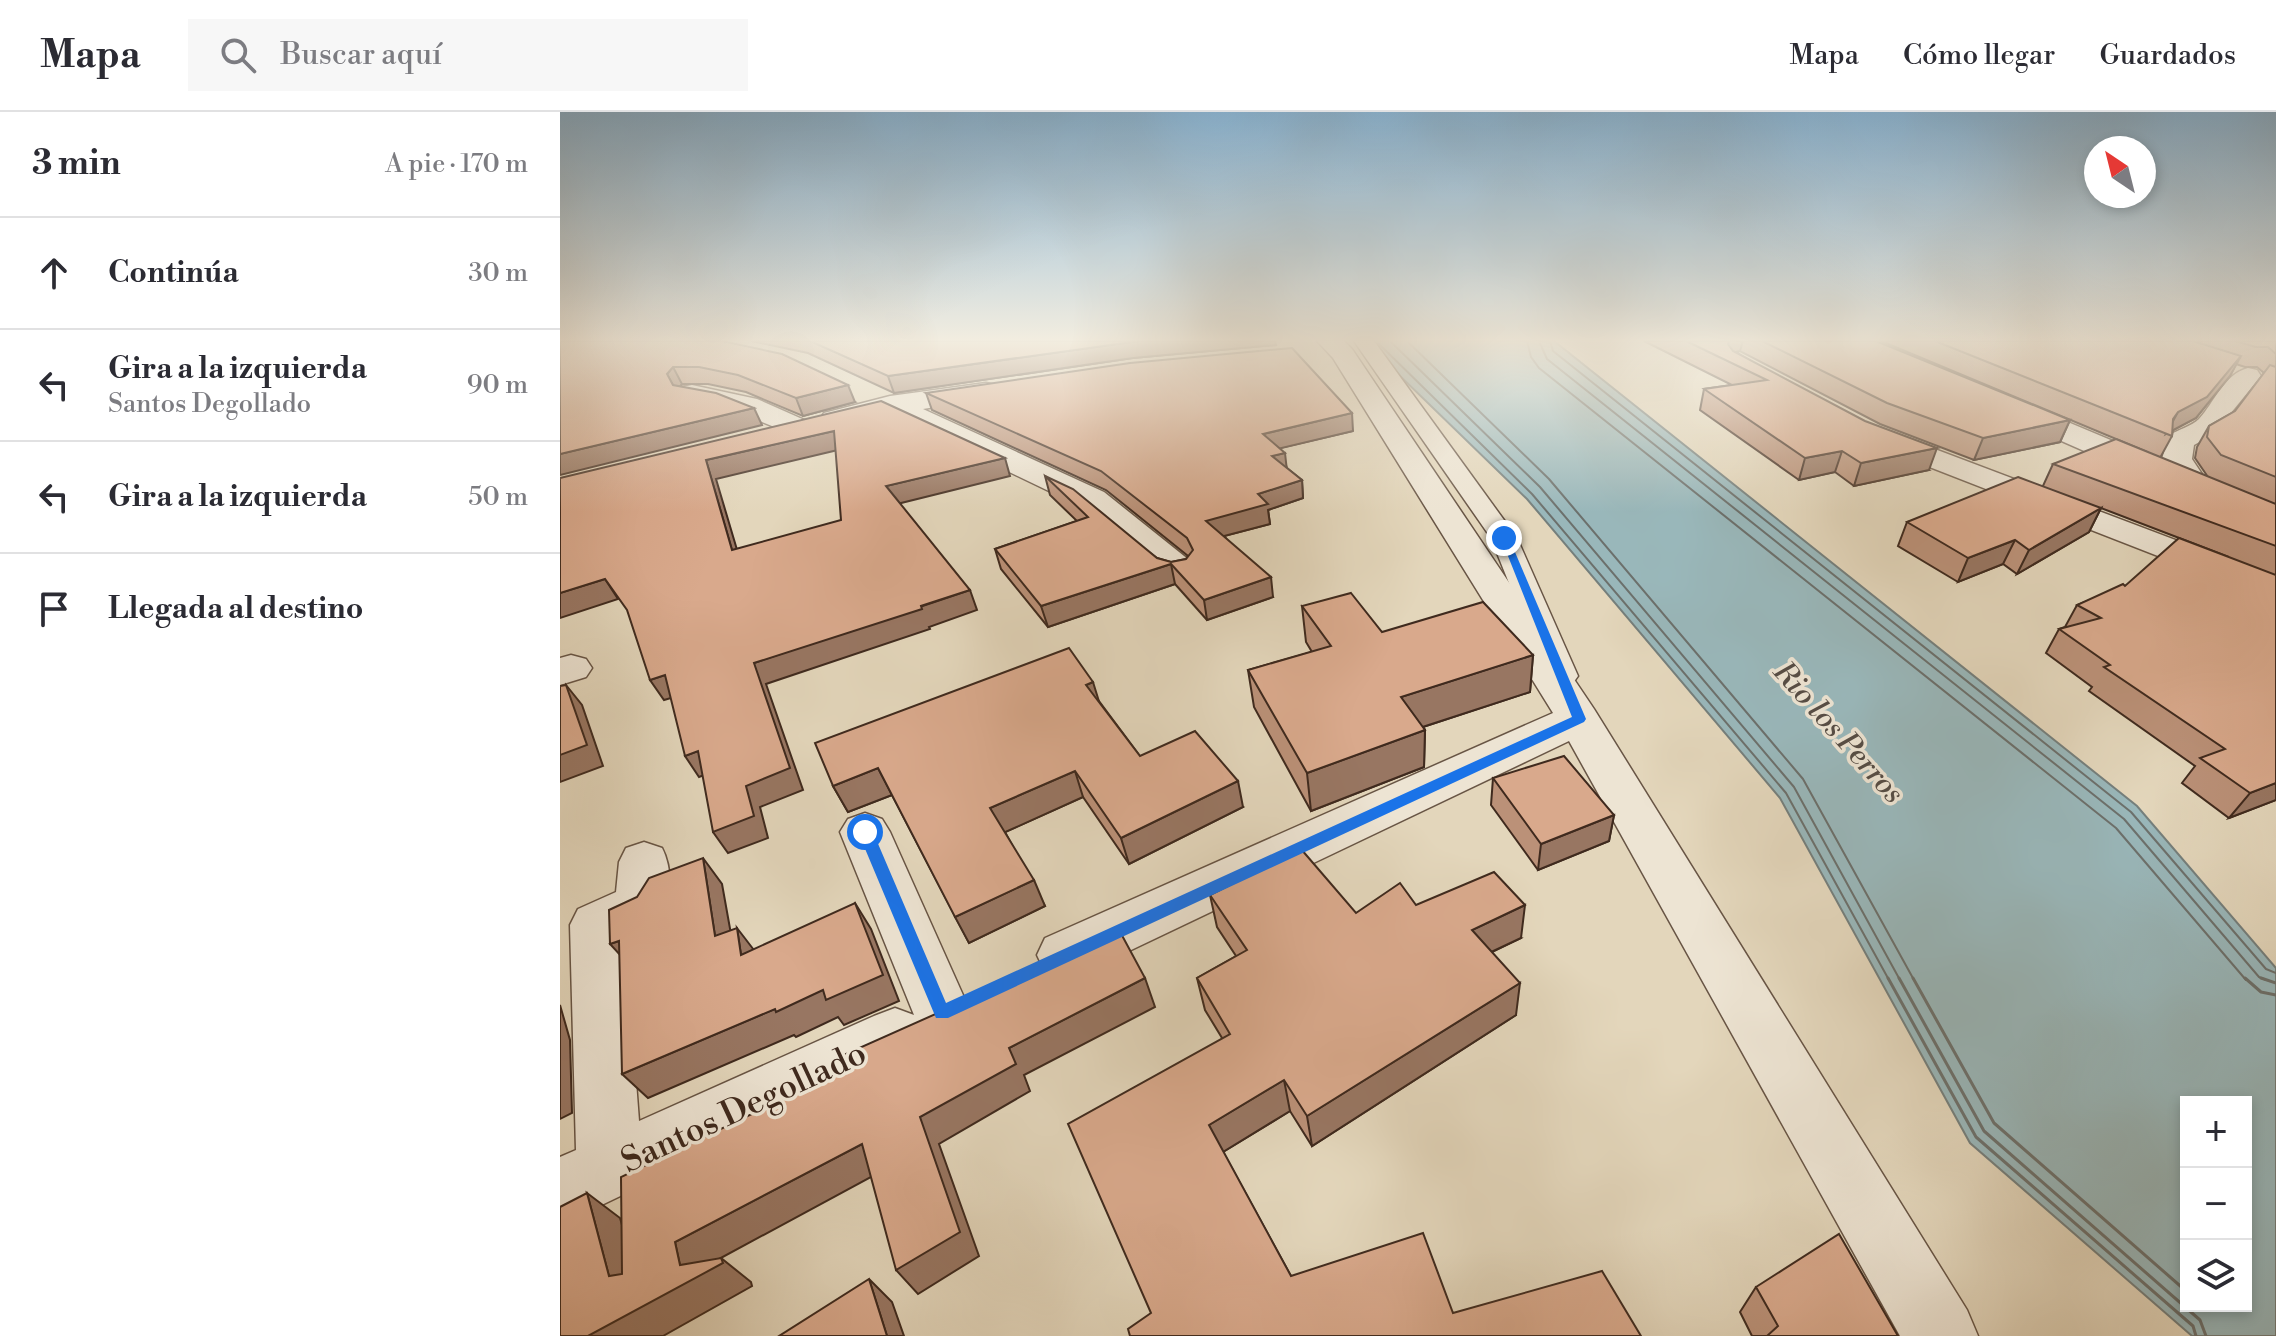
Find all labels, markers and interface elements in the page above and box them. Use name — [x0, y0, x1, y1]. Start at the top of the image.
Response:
search box — [188, 19, 748, 91]
text: Mapa — [40, 32, 140, 79]
icon: search — [216, 33, 260, 77]
text: Buscar aquí — [280, 36, 442, 74]
text: Mapa — [1790, 38, 1859, 73]
text: Cómo llegar — [1903, 38, 2055, 73]
text: Guardados — [2099, 38, 2236, 73]
north arrow — [2084, 136, 2156, 208]
text: 3 min — [32, 143, 121, 185]
text: A pie · 170 m — [385, 148, 528, 180]
icon: ahead — [32, 251, 76, 295]
text: Continúa — [108, 254, 239, 292]
text: 30 m — [468, 257, 528, 289]
text: Gira a la izquierda — [108, 350, 367, 388]
icon: left — [32, 363, 76, 407]
text: 90 m — [467, 369, 528, 401]
text: Santos Degollado — [108, 388, 311, 420]
icon: left — [32, 475, 76, 519]
text: Gira a la izquierda — [108, 478, 367, 516]
text: 50 m — [468, 481, 528, 513]
route end — [1486, 520, 1522, 556]
icon: arrive — [32, 587, 76, 631]
text: Llegada al destino — [108, 590, 363, 628]
water label: Rio los Perros — [1764, 653, 1912, 811]
route start — [847, 814, 883, 850]
street label: Santos Degollado — [615, 1033, 873, 1183]
map controls — [2180, 1096, 2252, 1312]
button: + — [2180, 1096, 2252, 1168]
button: − — [2180, 1168, 2252, 1240]
button: layers — [2180, 1240, 2252, 1312]

